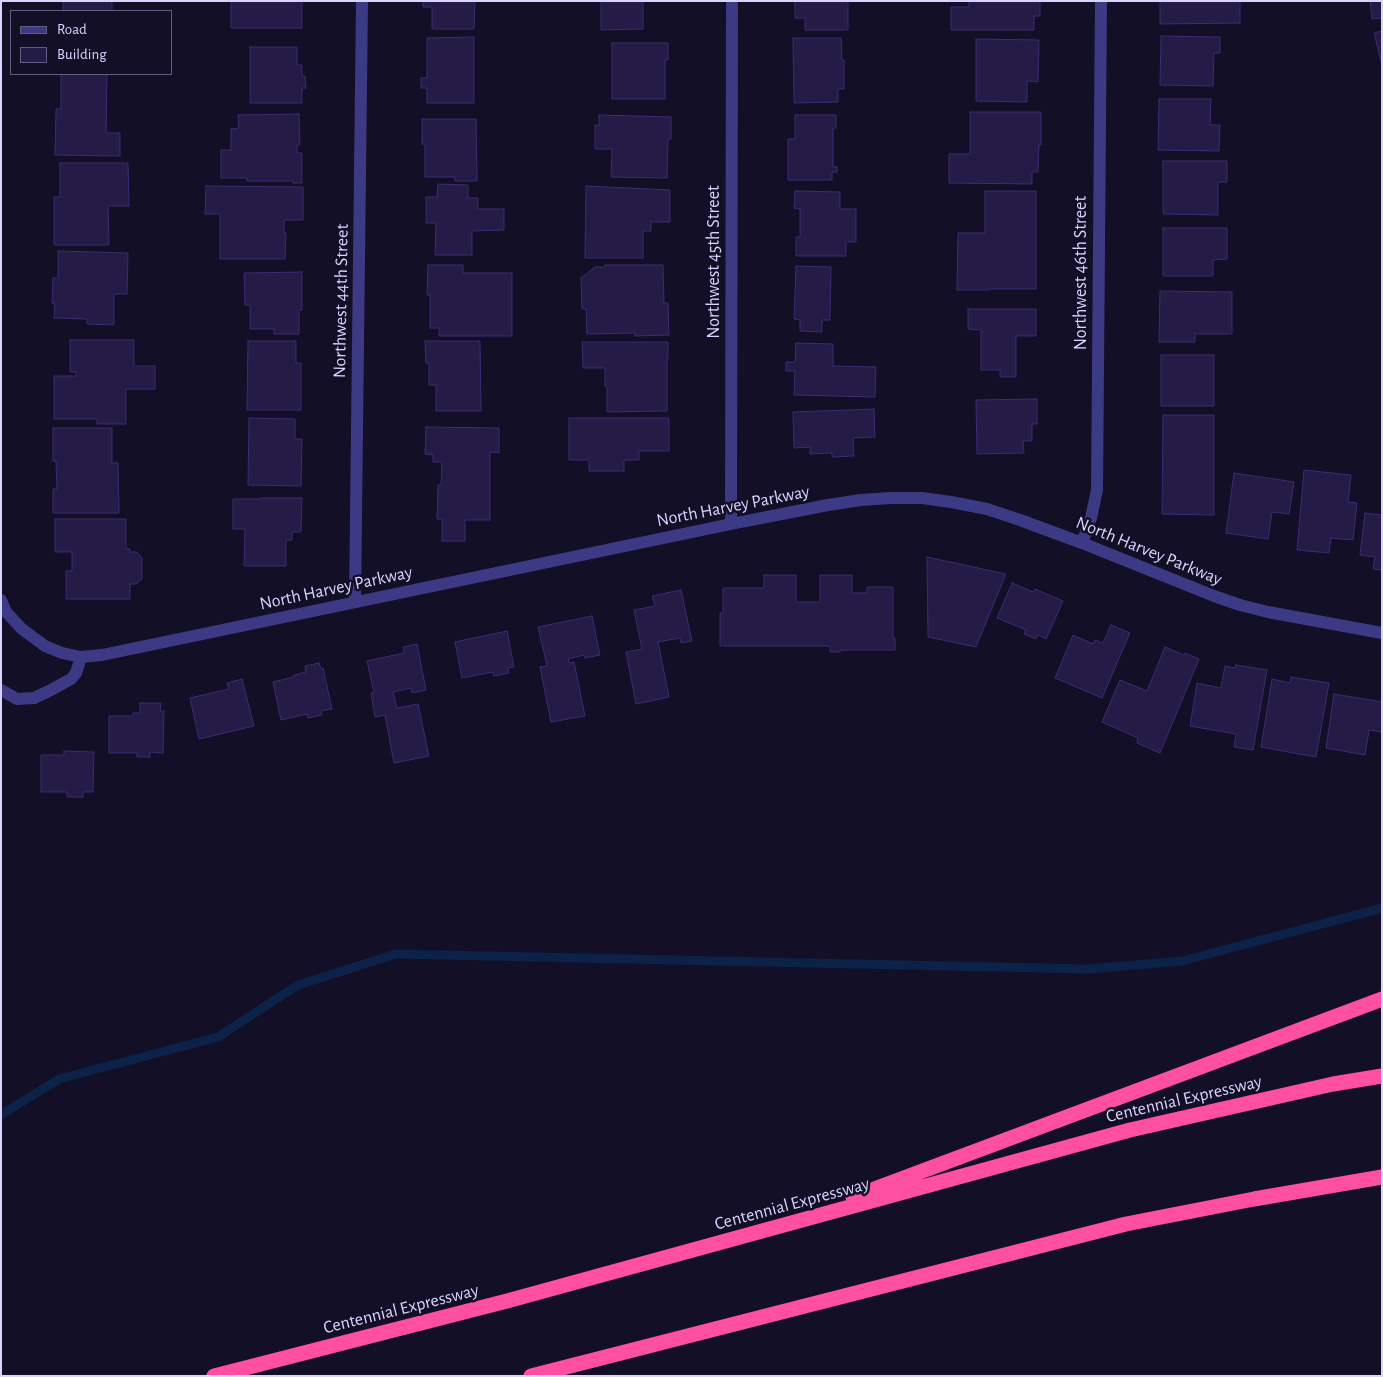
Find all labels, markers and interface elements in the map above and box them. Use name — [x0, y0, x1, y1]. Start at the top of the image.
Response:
legend — [10, 10, 172, 75]
text: Road — [57, 22, 87, 37]
text: Building — [57, 47, 107, 62]
street label: Northwest 45th Street — [703, 185, 725, 339]
street label: Northwest 46th Street — [1070, 196, 1092, 350]
street label: Northwest 44th Street — [329, 224, 353, 378]
street label: North Harvey Parkway — [655, 481, 811, 531]
street label: North Harvey Parkway — [1073, 512, 1225, 590]
street label: North Harvey Parkway — [258, 561, 414, 615]
street label: Centennial Expressway — [1104, 1071, 1264, 1127]
street label: Centennial Expressway — [712, 1173, 872, 1235]
street label: Centennial Expressway — [321, 1279, 481, 1339]

